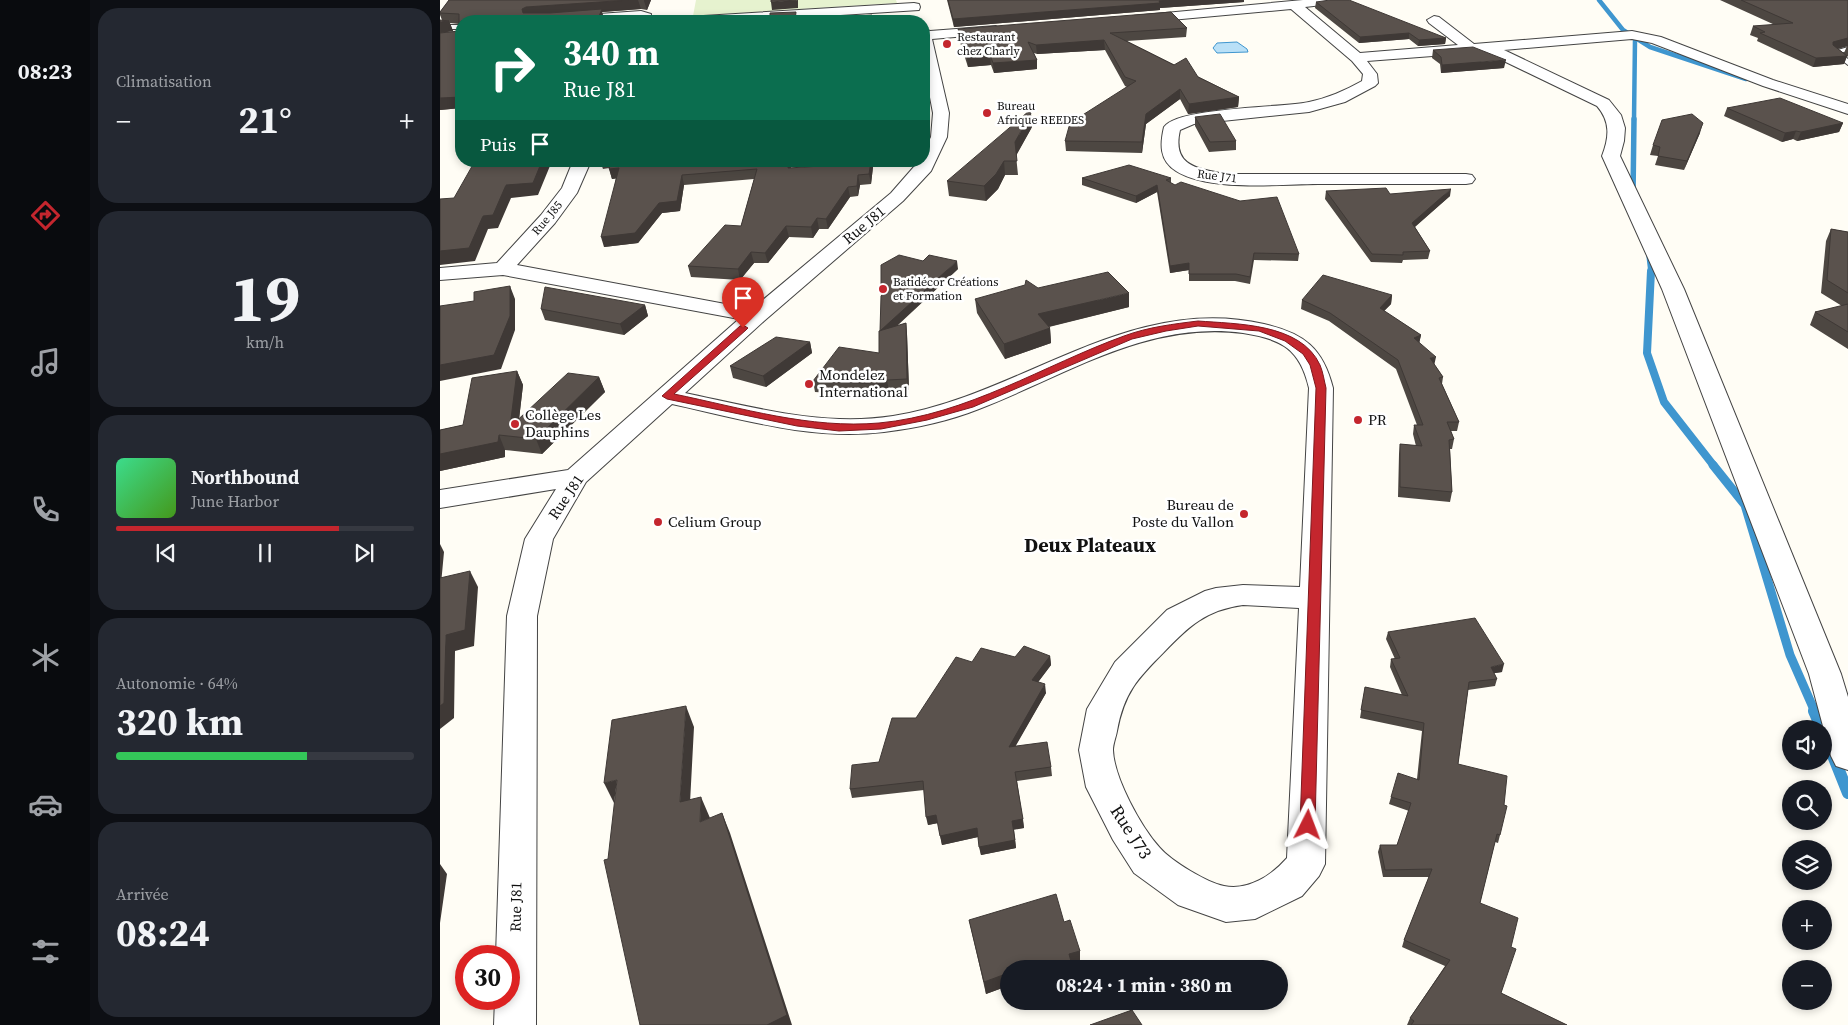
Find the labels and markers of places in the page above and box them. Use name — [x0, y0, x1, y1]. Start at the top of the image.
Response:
place label: Restaurant chez Charly — [957, 29, 1021, 59]
marker: Restaurant chez Charly — [941, 38, 953, 50]
place label: Bureau Afrique REEDES — [997, 98, 1084, 128]
marker: Bureau Afrique REEDES — [981, 107, 993, 119]
place label: Batidécor Créations et Formation — [893, 274, 999, 304]
pin — [722, 277, 764, 328]
marker: Batidécor Créations et Formation — [877, 283, 889, 295]
place label: Mondelez International — [819, 364, 908, 402]
marker: Mondelez International — [803, 378, 815, 390]
place label: Collège Les Dauphins — [525, 404, 601, 442]
place label: PR — [1368, 409, 1387, 430]
marker: PR — [1352, 414, 1364, 426]
marker: Collège Les Dauphins — [509, 418, 521, 430]
place label: Bureau de Poste du Vallon — [1132, 494, 1234, 532]
marker: Bureau de Poste du Vallon — [1238, 508, 1250, 520]
place label: Celium Group — [668, 511, 762, 532]
marker: Celium Group — [652, 516, 664, 528]

